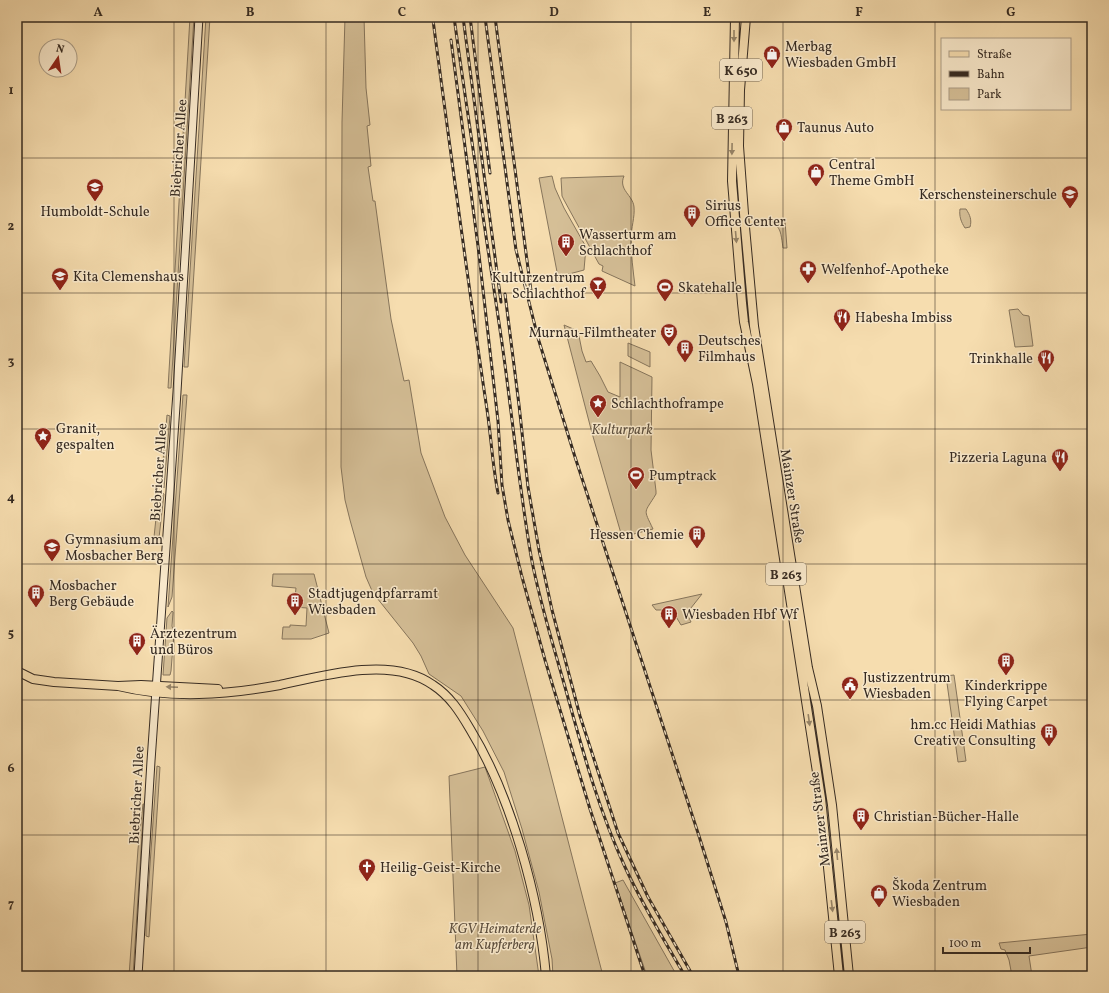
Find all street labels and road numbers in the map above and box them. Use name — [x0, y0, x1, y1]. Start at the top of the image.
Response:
road number: K 650 — [720, 59, 762, 81]
street label: Biebricher Allee — [167, 98, 192, 198]
road number: B 263 — [712, 107, 752, 129]
street label: Biebricher Allee — [147, 422, 172, 522]
street label: Mainzer Straße — [775, 448, 808, 545]
road number: B 263 — [766, 563, 806, 585]
street label: Biebricher Allee — [125, 745, 150, 845]
street label: Mainzer Straße — [805, 770, 836, 867]
road number: B 263 — [825, 921, 865, 943]

